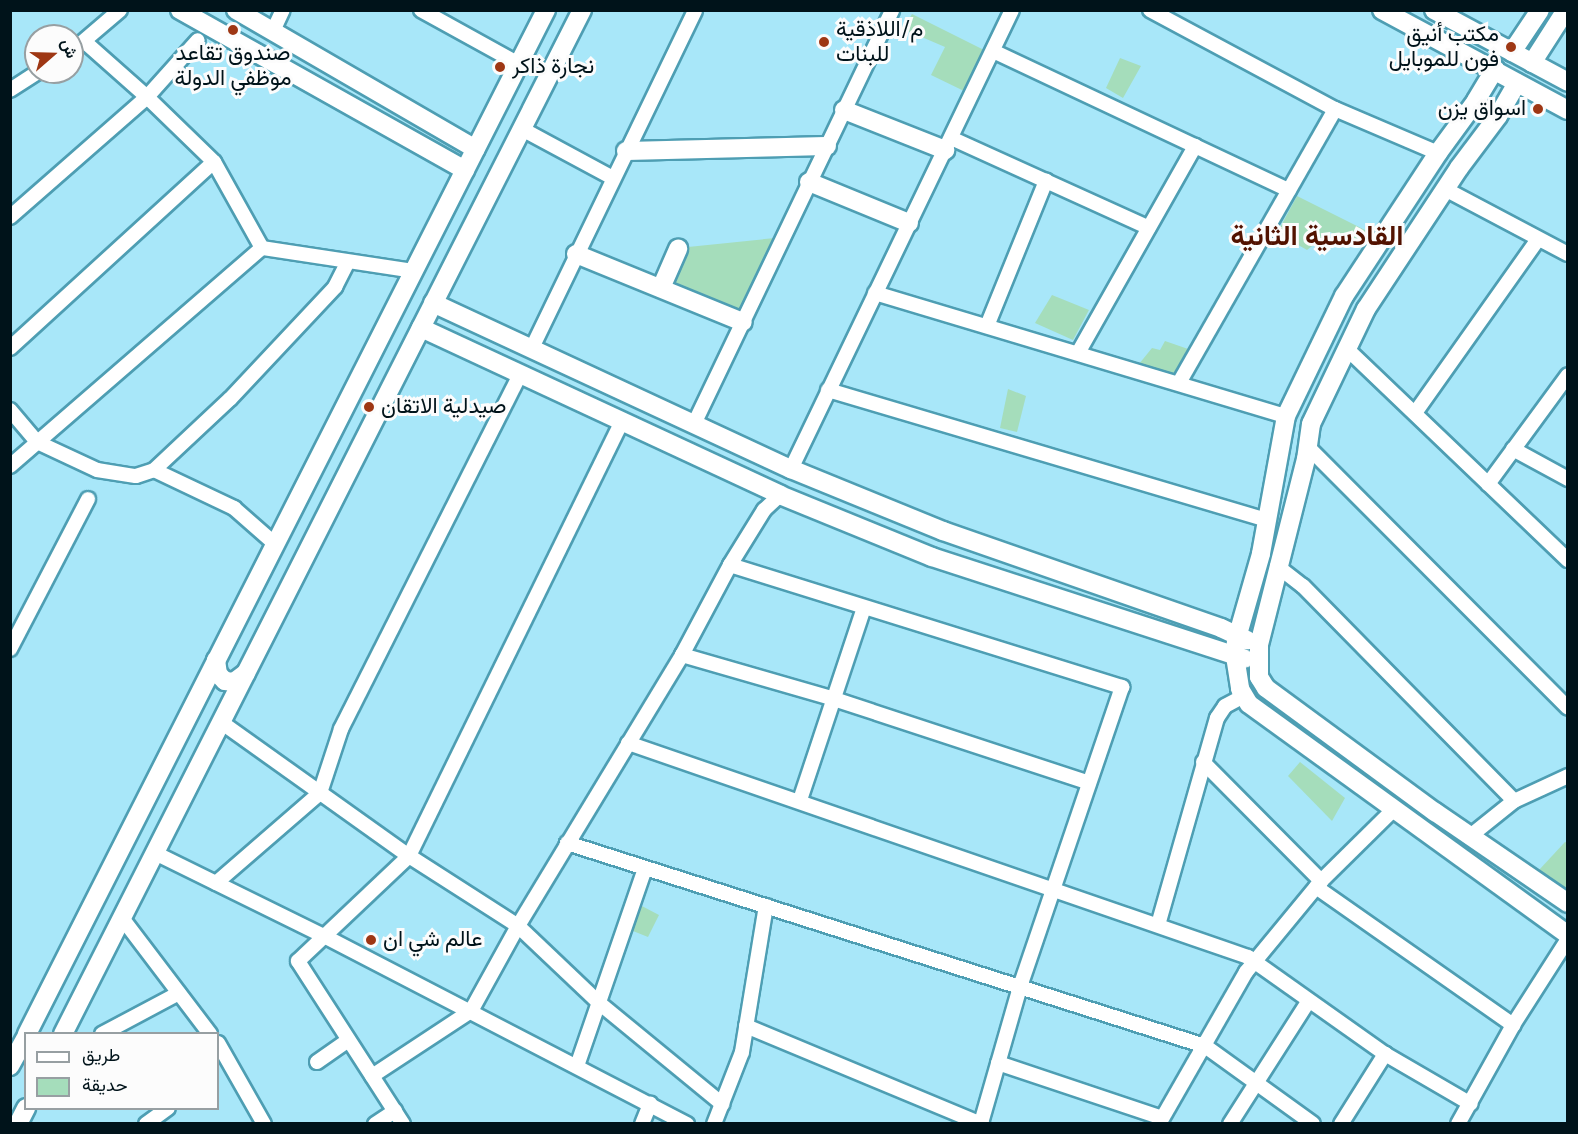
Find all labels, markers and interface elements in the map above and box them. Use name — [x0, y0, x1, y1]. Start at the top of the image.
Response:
place label: م/اللاذقية للبنات — [836, 16, 923, 68]
place label: مكتب أنيق فون للموبايل — [1389, 21, 1499, 72]
marker: صندوق تقاعد موظفي الدولة — [226, 23, 240, 37]
north arrow — [24, 24, 84, 84]
marker: م/اللاذقية للبنات — [817, 35, 831, 49]
text: ش — [57, 36, 82, 61]
place label: صندوق تقاعد موظفي الدولة — [175, 40, 291, 92]
marker: مكتب أنيق فون للموبايل — [1504, 40, 1518, 54]
place label: نجارة ذاكر — [512, 54, 594, 80]
marker: نجارة ذاكر — [493, 60, 507, 74]
place label: اسواق يزن — [1438, 96, 1526, 122]
marker: اسواق يزن — [1531, 102, 1545, 116]
district label: القادسية الثانية — [1230, 219, 1404, 253]
place label: صيدلية الاتقان — [381, 394, 507, 420]
marker: صيدلية الاتقان — [362, 400, 376, 414]
place label: عالم شي ان — [383, 927, 483, 953]
marker: عالم شي ان — [364, 933, 378, 947]
legend — [24, 1032, 219, 1110]
text: طريق — [82, 1044, 120, 1066]
text: حديقة — [82, 1074, 128, 1096]

